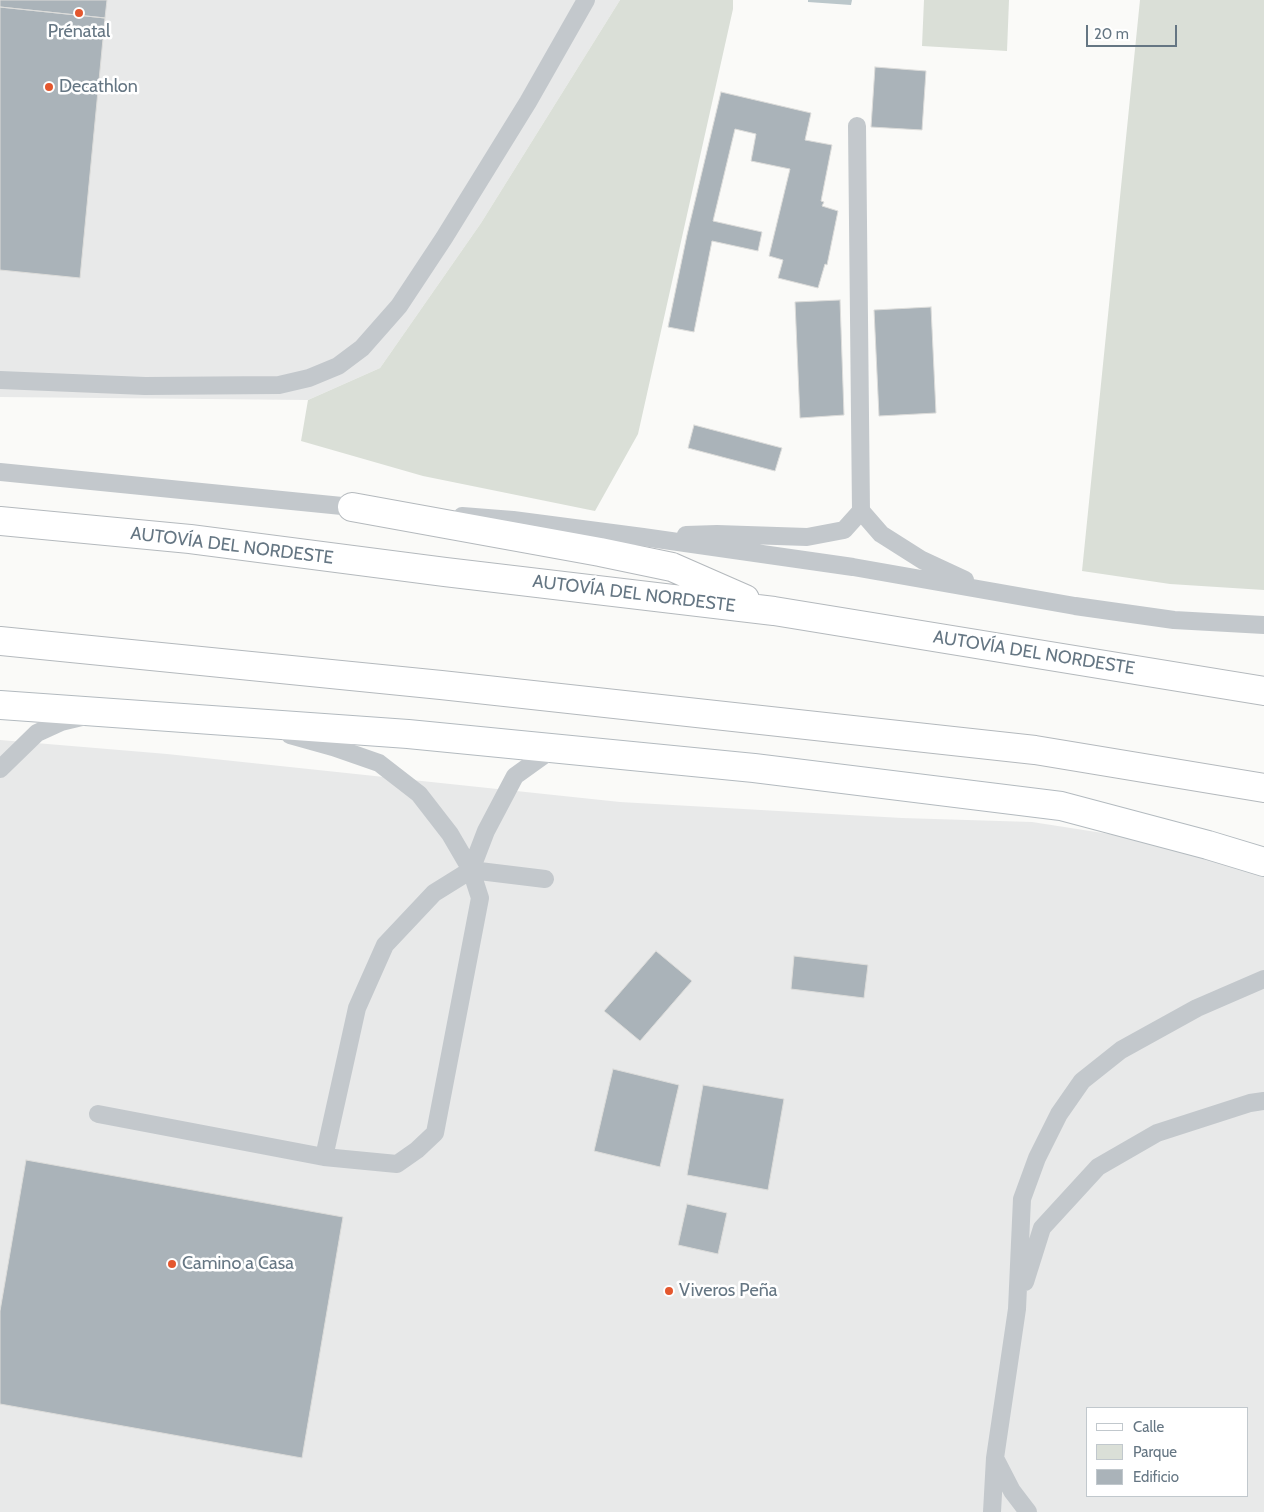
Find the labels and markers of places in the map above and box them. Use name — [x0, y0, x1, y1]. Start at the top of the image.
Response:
marker: Prénatal — [73, 7, 85, 19]
place label: Prénatal — [48, 21, 110, 43]
place label: Decathlon — [59, 76, 138, 98]
marker: Decathlon — [43, 81, 55, 93]
place label: Camino a Casa — [182, 1253, 294, 1275]
marker: Camino a Casa — [166, 1258, 178, 1270]
place label: Viveros Peña — [679, 1280, 777, 1302]
marker: Viveros Peña — [663, 1285, 675, 1297]

